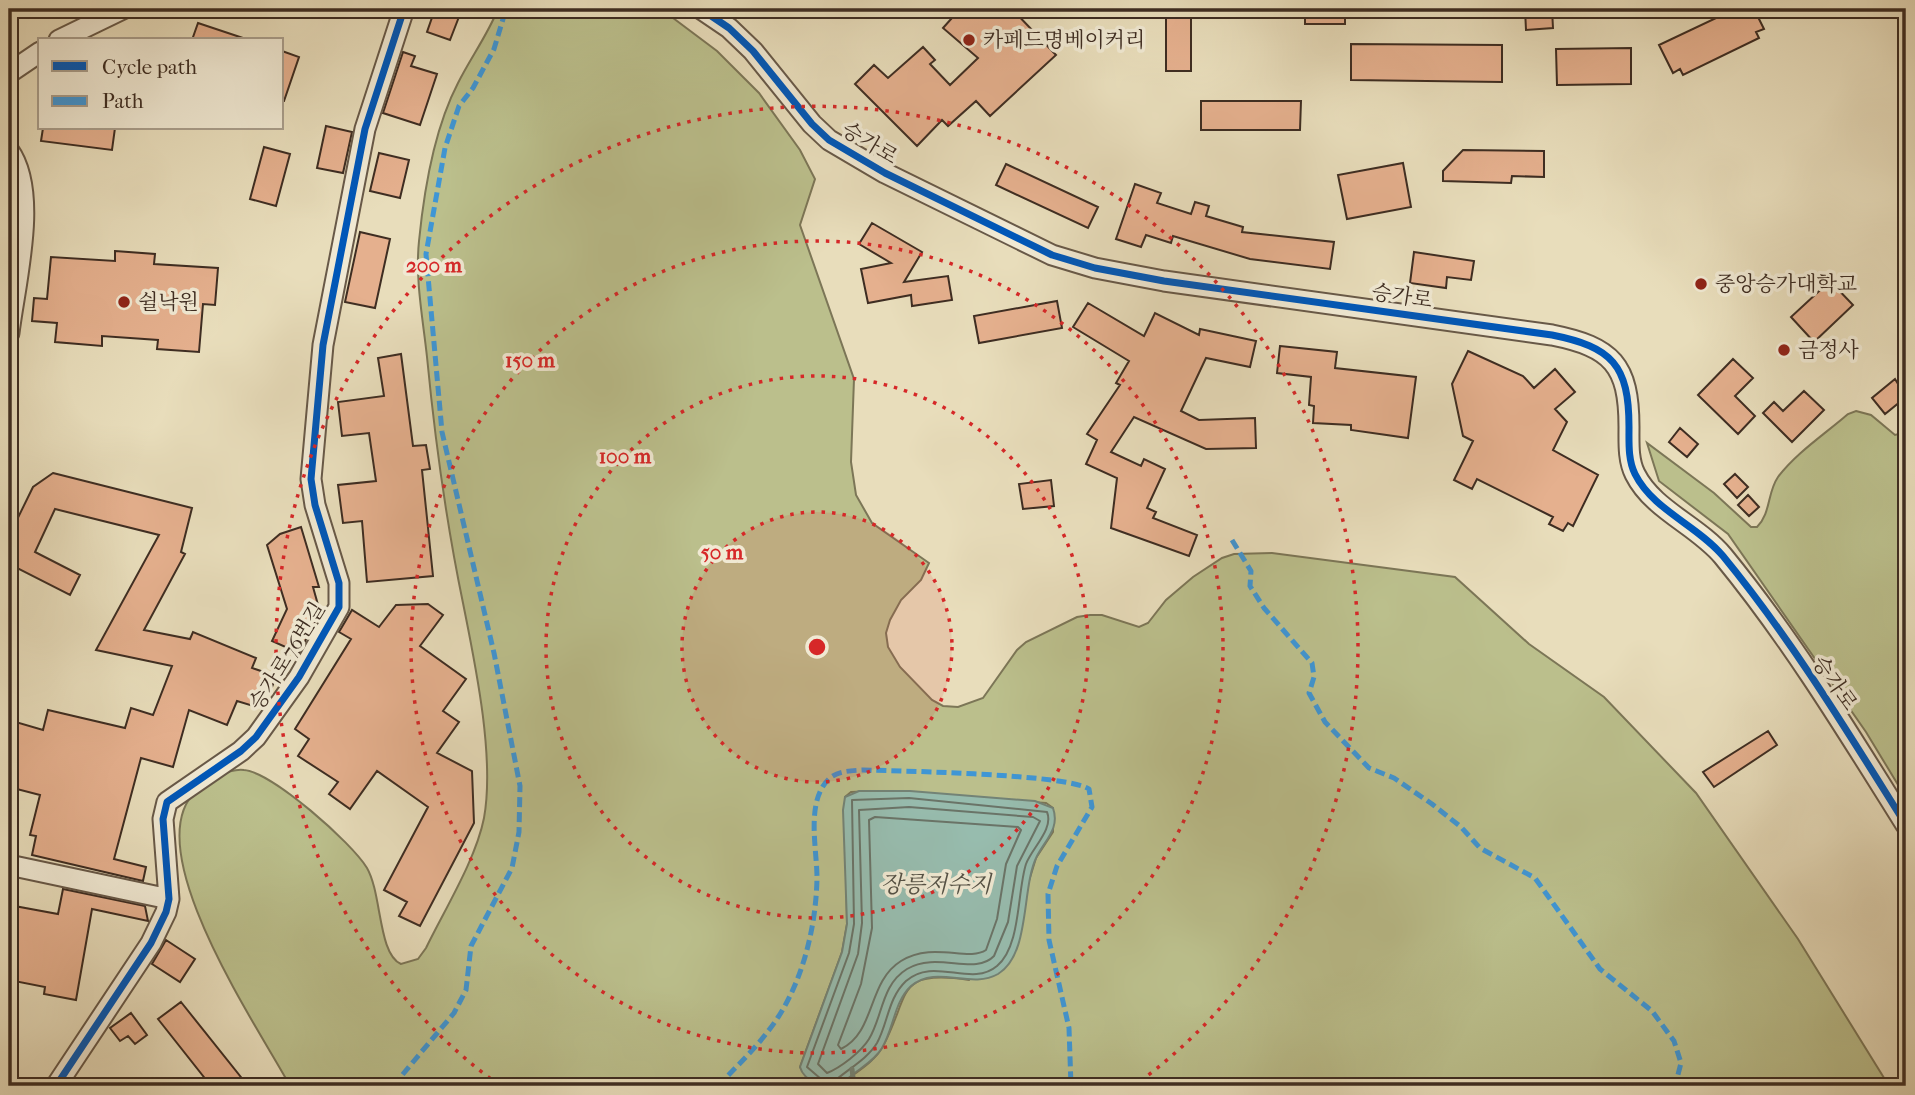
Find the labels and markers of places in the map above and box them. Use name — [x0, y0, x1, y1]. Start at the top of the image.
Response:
place label: 카페드명베이커리 — [983, 28, 1145, 52]
marker: 카페드명베이커리 — [961, 32, 977, 48]
place label: 중앙승가대학교 — [1715, 272, 1857, 296]
marker: 중앙승가대학교 — [1693, 276, 1709, 292]
place label: 쉴낙원 — [138, 290, 199, 314]
marker: 쉴낙원 — [116, 294, 132, 310]
place label: 금정사 — [1798, 338, 1860, 362]
marker: 금정사 — [1776, 342, 1792, 358]
centre of rings — [805, 635, 829, 659]

